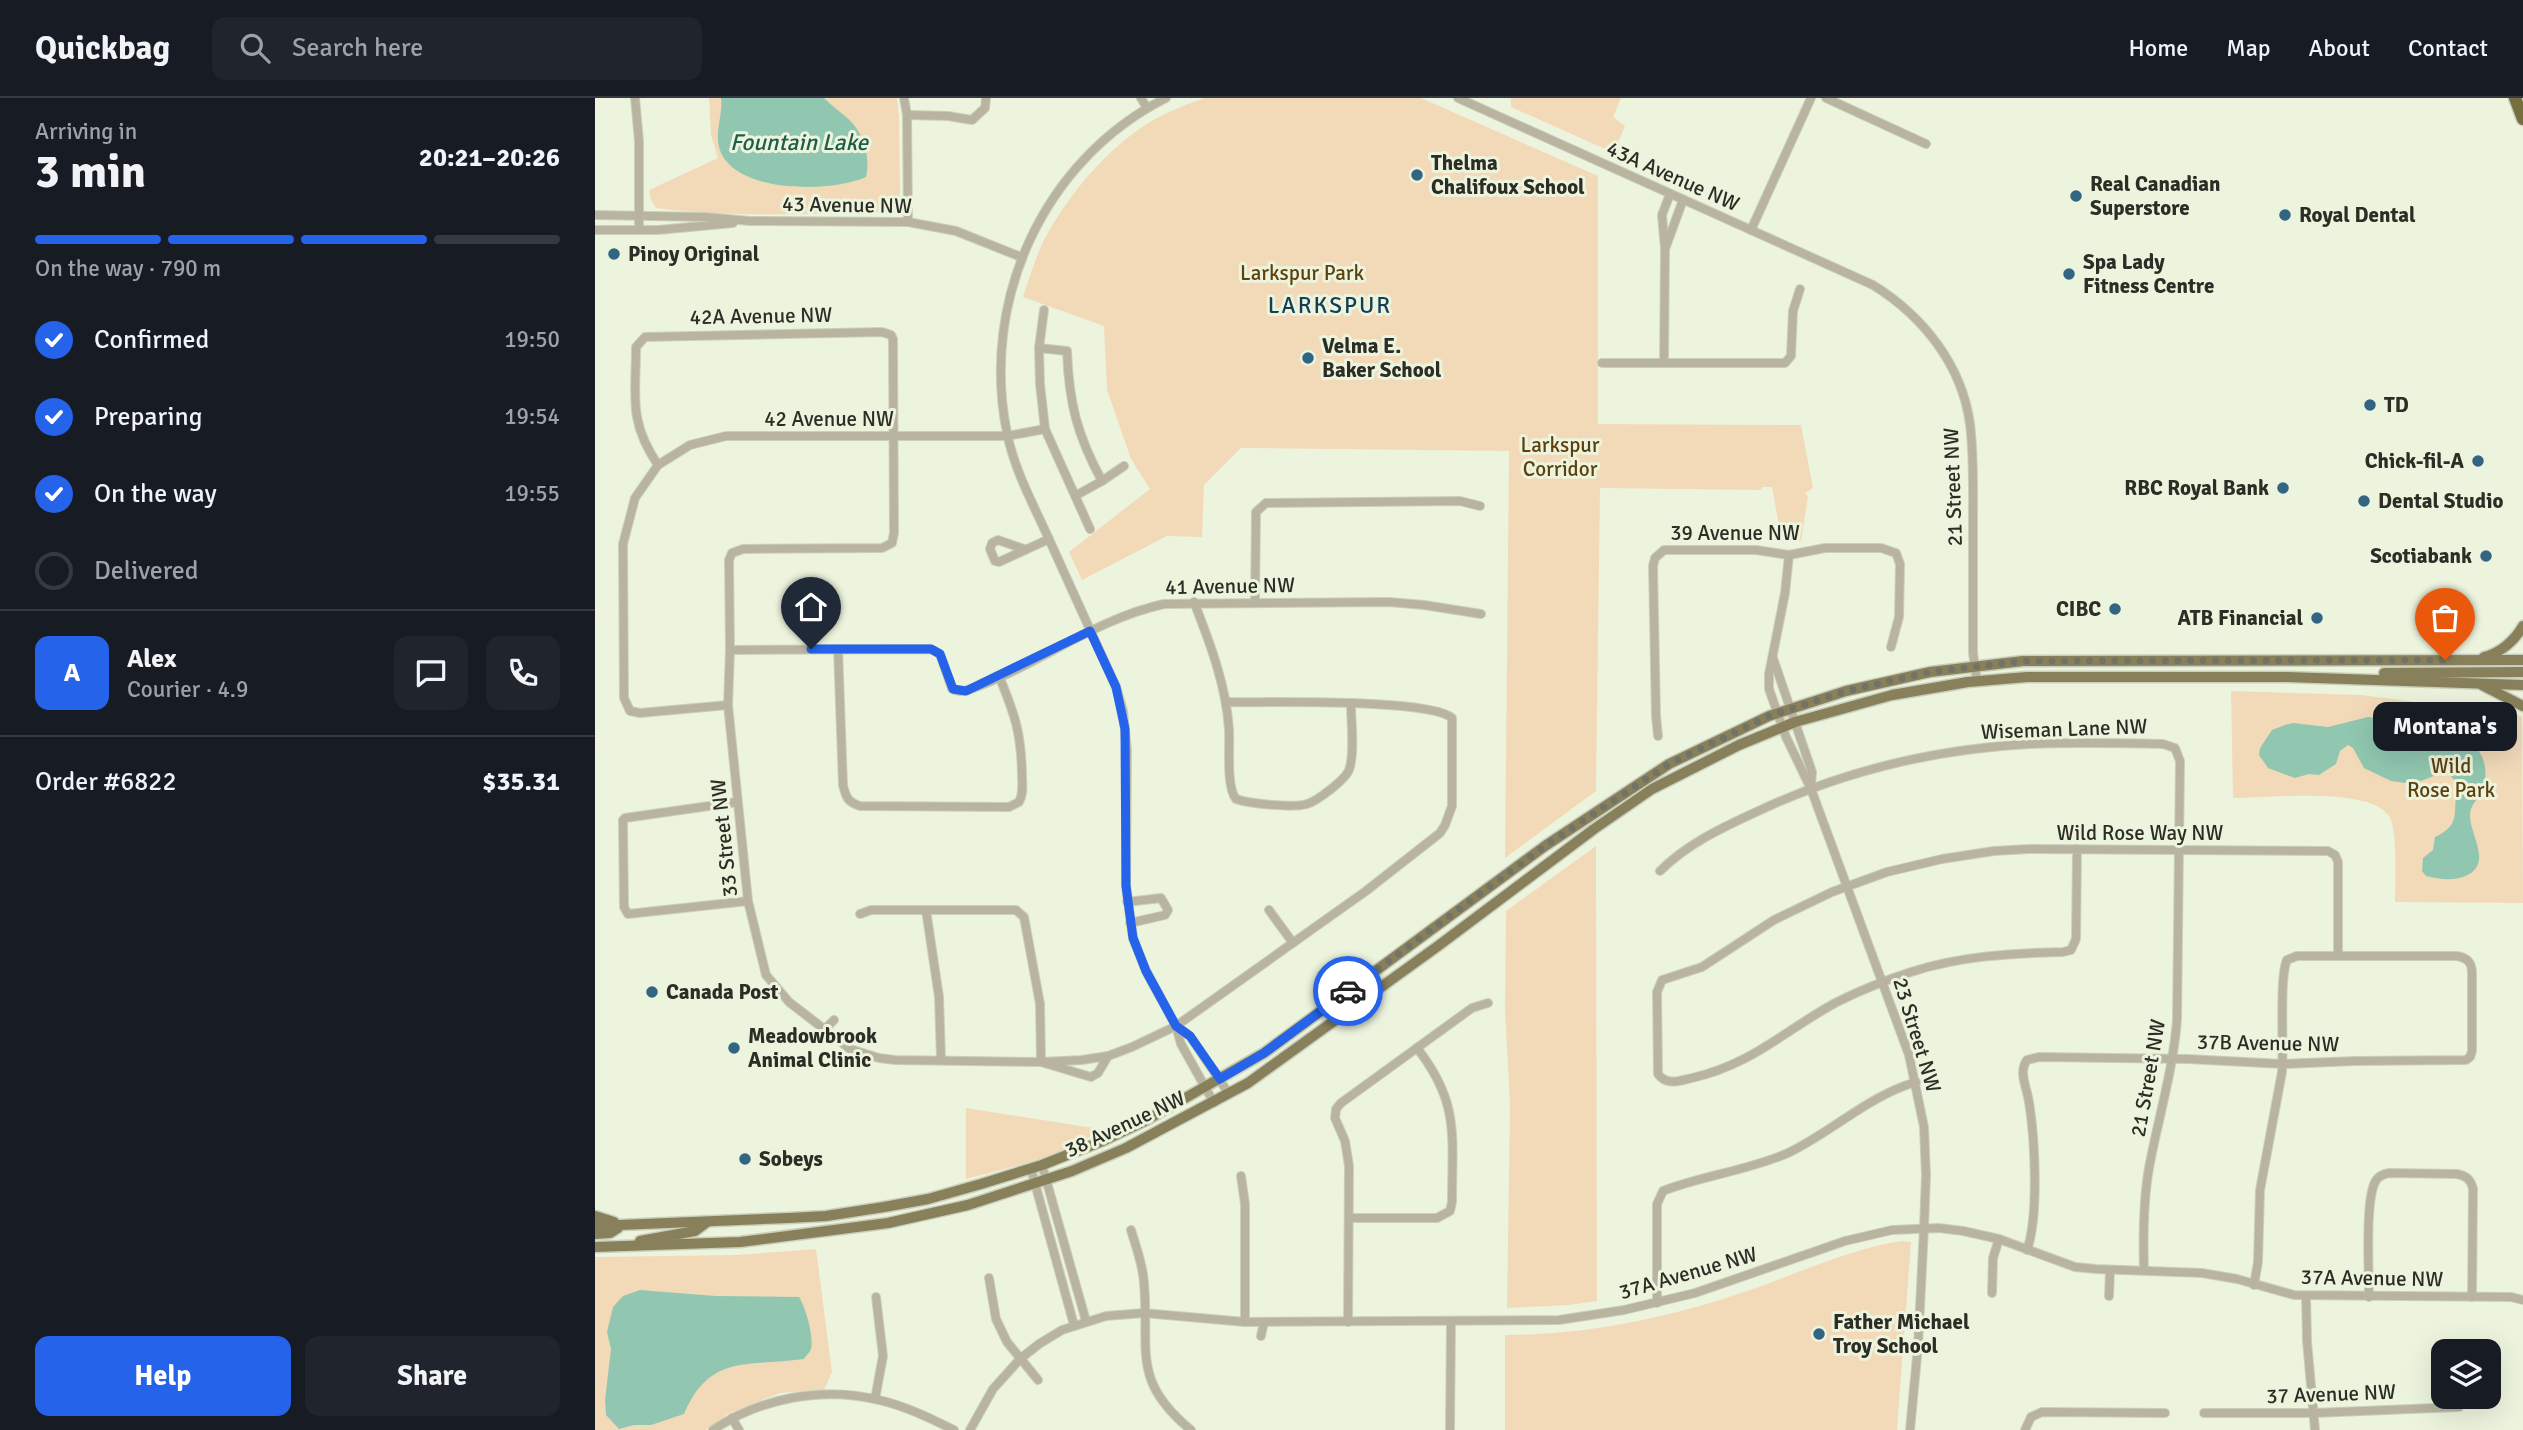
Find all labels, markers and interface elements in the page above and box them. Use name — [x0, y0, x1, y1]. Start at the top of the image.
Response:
search box — [212, 17, 702, 80]
text: Quickbag — [35, 28, 170, 69]
icon: search — [236, 29, 274, 67]
text: Search here — [292, 32, 423, 64]
text: Home — [2128, 33, 2188, 63]
text: Map — [2226, 33, 2271, 63]
text: About — [2309, 33, 2370, 63]
text: Contact — [2408, 33, 2488, 63]
text: Arriving in — [35, 117, 137, 146]
water label: Fountain Lake — [730, 128, 870, 157]
street label: 43A Avenue NW — [1603, 135, 1744, 217]
text: 20:21–20:26 — [419, 142, 560, 174]
text: 3 min — [35, 144, 146, 200]
place label: Thelma Chalifoux School — [1431, 150, 1585, 200]
marker: Thelma Chalifoux School — [1409, 167, 1425, 183]
place label: Real Canadian Superstore — [2090, 171, 2221, 221]
marker: Real Canadian Superstore — [2068, 188, 2084, 204]
street label: 43 Avenue NW — [782, 191, 912, 219]
place label: Royal Dental — [2299, 202, 2416, 228]
marker: Royal Dental — [2277, 207, 2293, 223]
place label: Pinoy Original — [628, 241, 760, 267]
marker: Pinoy Original — [606, 246, 622, 262]
place label: Spa Lady Fitness Centre — [2083, 249, 2214, 299]
text: On the way · 790 m — [35, 254, 221, 283]
park label: Larkspur Park — [1240, 260, 1365, 286]
marker: Spa Lady Fitness Centre — [2061, 266, 2077, 282]
district label: LARKSPUR — [1268, 291, 1392, 320]
street label: 42A Avenue NW — [689, 302, 833, 330]
icon: check — [35, 321, 73, 359]
text: Confirmed — [94, 324, 209, 356]
text: 19:50 — [504, 325, 560, 354]
place label: Velma E. Baker School — [1322, 333, 1442, 383]
marker: Velma E. Baker School — [1300, 350, 1316, 366]
place label: TD — [2384, 392, 2409, 418]
marker: TD — [2362, 397, 2378, 413]
icon: check — [35, 398, 73, 436]
text: Preparing — [94, 401, 202, 433]
text: 19:54 — [504, 402, 560, 431]
street label: 42 Avenue NW — [764, 406, 894, 432]
street label: 21 Street NW — [1938, 427, 1968, 547]
park label: Larkspur Corridor — [1520, 432, 1600, 482]
place label: Chick-fil-A — [2365, 448, 2465, 474]
marker: Chick-fil-A — [2470, 453, 2486, 469]
icon: check — [35, 475, 73, 513]
place label: RBC Royal Bank — [2124, 475, 2269, 501]
text: On the way — [94, 478, 217, 510]
text: 19:55 — [504, 479, 560, 508]
marker: RBC Royal Bank — [2275, 480, 2291, 496]
place label: Dental Studio — [2378, 488, 2503, 514]
marker: Dental Studio — [2356, 493, 2372, 509]
street label: 39 Avenue NW — [1670, 520, 1800, 546]
place label: Scotiabank — [2370, 543, 2472, 569]
marker: Scotiabank — [2478, 548, 2494, 564]
text: Delivered — [94, 555, 199, 587]
street label: 41 Avenue NW — [1165, 572, 1295, 600]
pin — [781, 577, 841, 649]
icon: home — [792, 588, 830, 626]
pin — [2415, 588, 2475, 660]
place label: CIBC — [2056, 596, 2101, 622]
icon: bag — [2426, 599, 2464, 637]
marker: CIBC — [2107, 601, 2123, 617]
place label: ATB Financial — [2178, 605, 2303, 631]
marker: ATB Financial — [2309, 610, 2325, 626]
button: chat — [394, 636, 468, 710]
button: phone — [486, 636, 560, 710]
text: Alex — [127, 643, 177, 675]
text: A — [64, 657, 80, 689]
text: Courier · 4.9 — [127, 675, 248, 704]
callout: Montana's — [2373, 702, 2517, 751]
text: Montana's — [2393, 712, 2497, 741]
street label: Wiseman Lane NW — [1980, 713, 2148, 745]
park label: Wild Rose Park — [2407, 753, 2495, 803]
text: Order #6822 — [35, 766, 176, 798]
text: $35.31 — [482, 766, 560, 798]
street label: 33 Street NW — [705, 777, 743, 898]
street label: Wild Rose Way NW — [2057, 820, 2224, 846]
courier — [1313, 956, 1383, 1026]
icon: car — [1329, 972, 1367, 1010]
street label: 23 Street NW — [1887, 974, 1947, 1096]
place label: Canada Post — [666, 979, 779, 1005]
marker: Canada Post — [644, 984, 660, 1000]
street label: 21 Street NW — [2125, 1017, 2171, 1139]
place label: Meadowbrook Animal Clinic — [748, 1023, 877, 1073]
street label: 37B Avenue NW — [2197, 1029, 2340, 1057]
marker: Meadowbrook Animal Clinic — [726, 1040, 742, 1056]
street label: 38 Avenue NW — [1061, 1085, 1189, 1163]
place label: Sobeys — [759, 1146, 823, 1172]
marker: Sobeys — [737, 1151, 753, 1167]
street label: 37A Avenue NW — [1616, 1241, 1760, 1305]
street label: 37A Avenue NW — [2300, 1264, 2444, 1292]
place label: Father Michael Troy School — [1833, 1309, 1970, 1359]
marker: Father Michael Troy School — [1811, 1326, 1827, 1342]
button: Help — [35, 1336, 291, 1416]
button: Share — [305, 1336, 560, 1416]
map controls — [2431, 1339, 2501, 1409]
button: layers — [2431, 1339, 2501, 1409]
street label: 37 Avenue NW — [2266, 1379, 2396, 1409]

